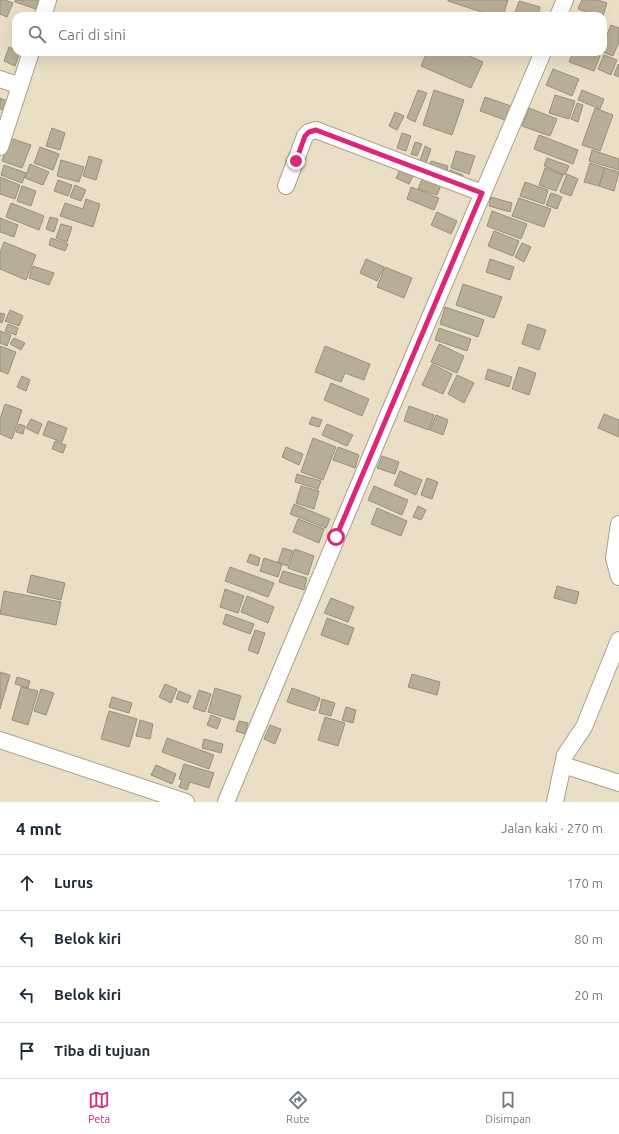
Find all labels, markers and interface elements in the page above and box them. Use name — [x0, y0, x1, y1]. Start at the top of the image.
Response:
search box — [12, 12, 607, 56]
icon: search — [26, 23, 48, 45]
text: Cari di sini — [58, 26, 126, 43]
route end — [287, 152, 305, 170]
route start — [327, 528, 345, 546]
text: 4 mnt — [16, 819, 62, 838]
text: Jalan kaki · 270 m — [501, 821, 603, 835]
icon: ahead — [16, 872, 38, 894]
text: Lurus — [54, 874, 93, 891]
text: 170 m — [567, 876, 603, 890]
icon: left — [16, 928, 38, 950]
text: Belok kiri — [54, 930, 121, 947]
text: 80 m — [574, 932, 603, 946]
icon: left — [16, 984, 38, 1006]
text: Belok kiri — [54, 986, 121, 1003]
text: 20 m — [574, 988, 603, 1002]
icon: arrive — [16, 1040, 38, 1062]
text: Tiba di tujuan — [54, 1042, 150, 1059]
tab: Peta — [88, 1089, 110, 1125]
tab: Rute — [286, 1089, 310, 1125]
tab: Disimpan — [485, 1089, 531, 1125]

